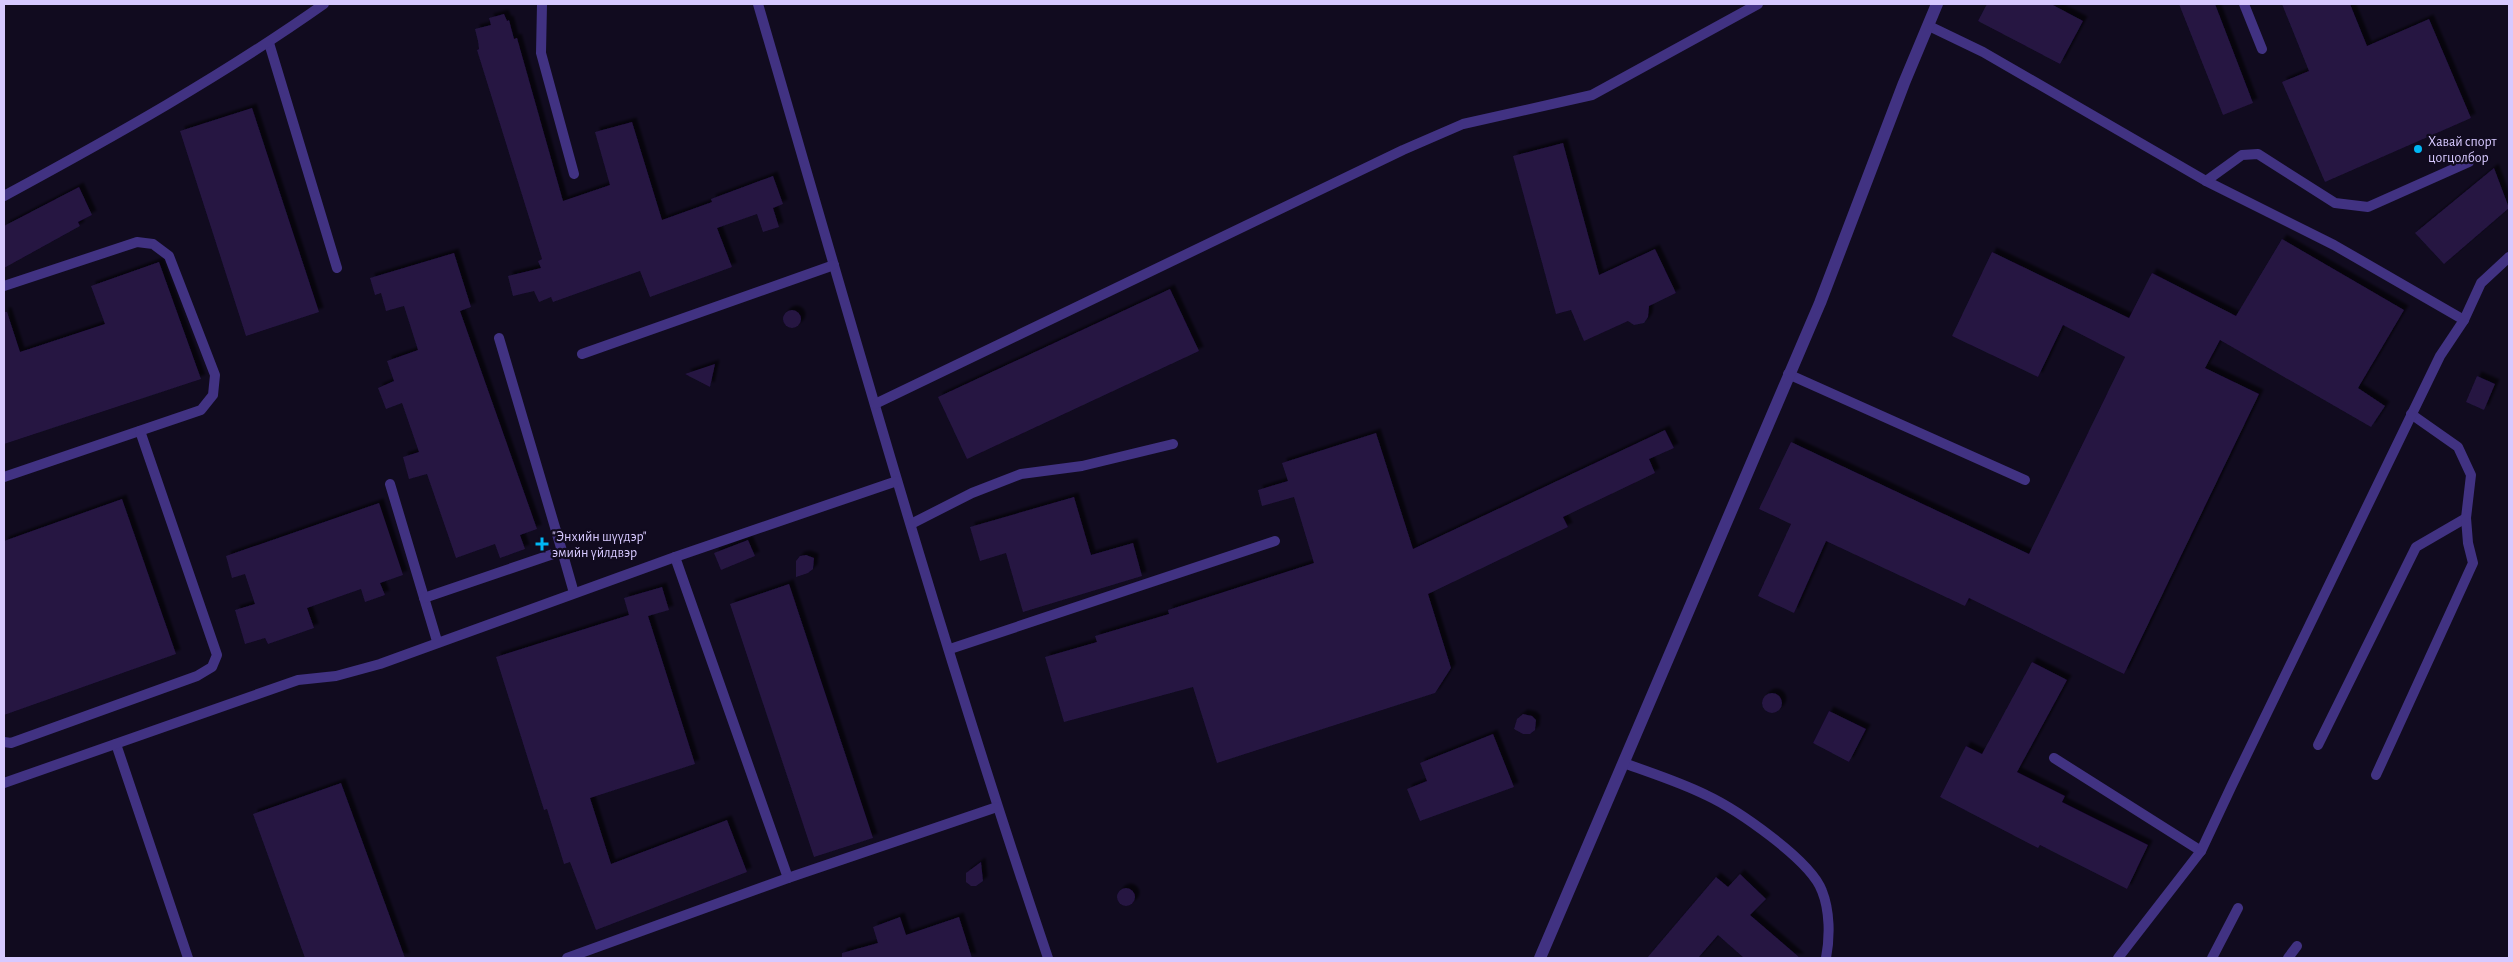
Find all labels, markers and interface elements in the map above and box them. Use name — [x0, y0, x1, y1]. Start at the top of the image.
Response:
place label: Хавай спорт цогцолбор — [2428, 135, 2498, 165]
marker: Хавай спорт цогцолбор — [2412, 143, 2424, 155]
place label: "Энхийн шүүдэр" эмийн үйлдвэр — [552, 530, 647, 560]
marker: "Энхийн шүүдэр" эмийн үйлдвэр — [536, 538, 548, 550]

